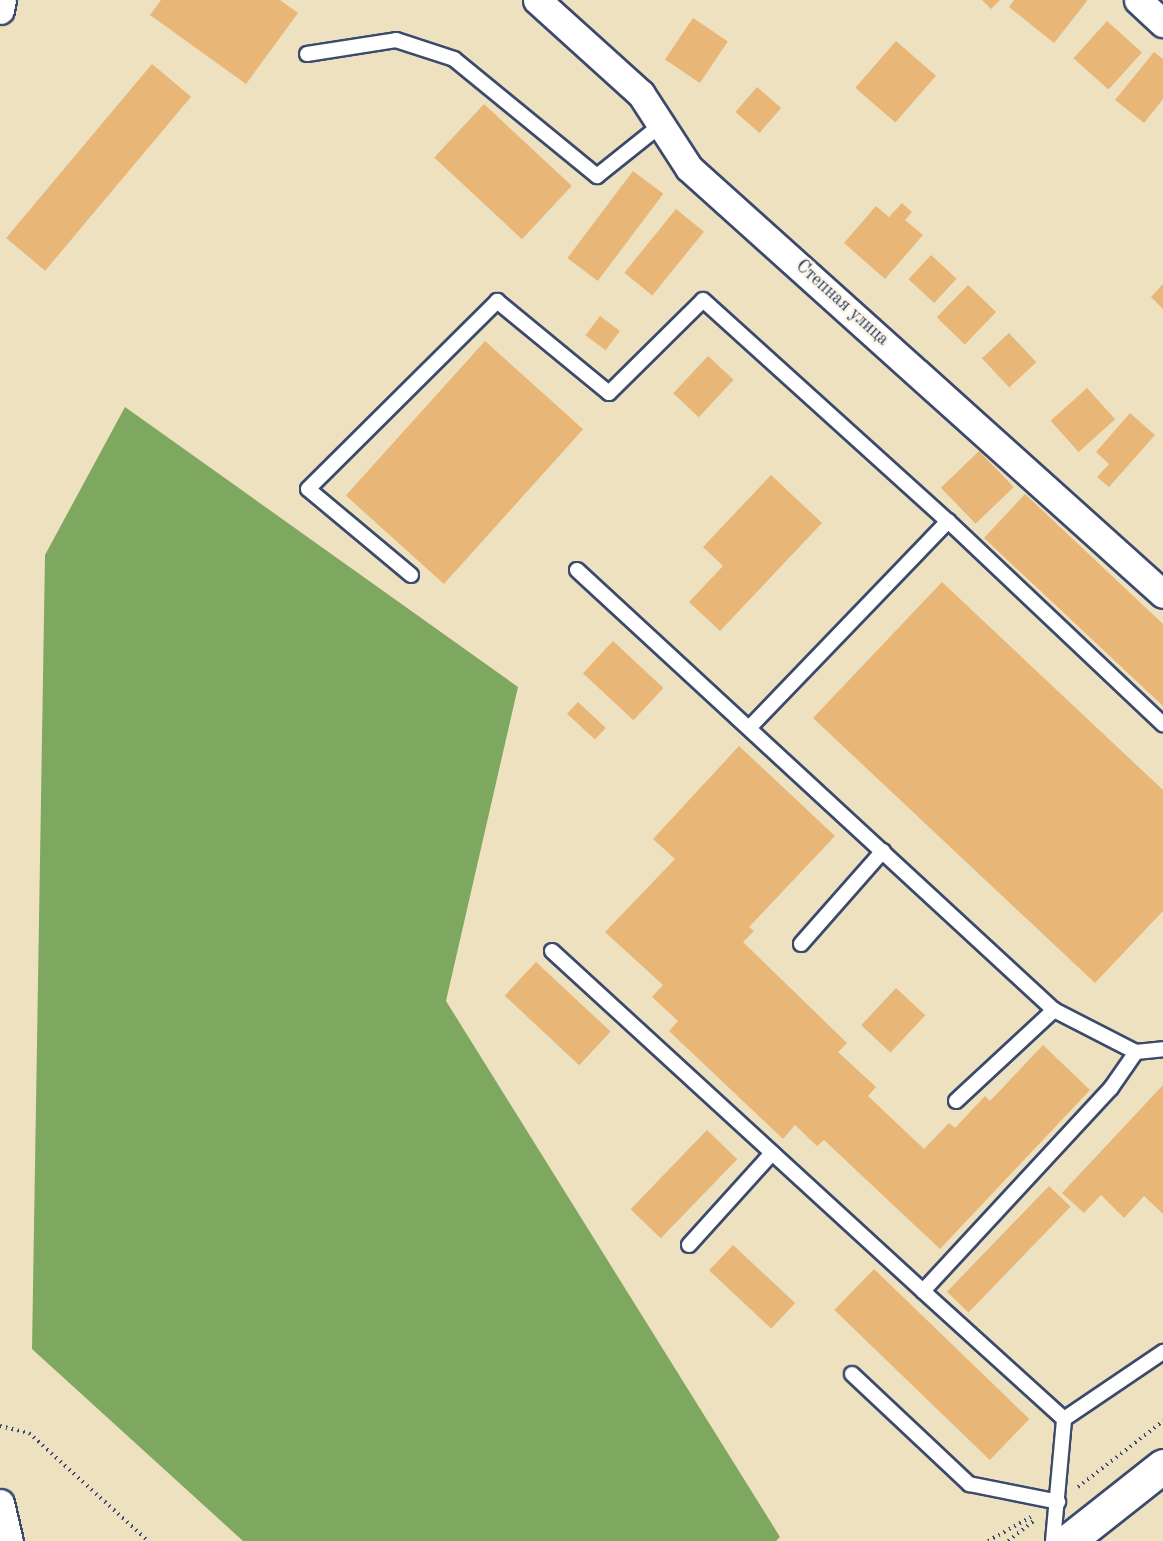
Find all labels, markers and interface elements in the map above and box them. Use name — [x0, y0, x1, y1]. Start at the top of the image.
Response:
street label: Степная улица — [791, 256, 893, 350]

